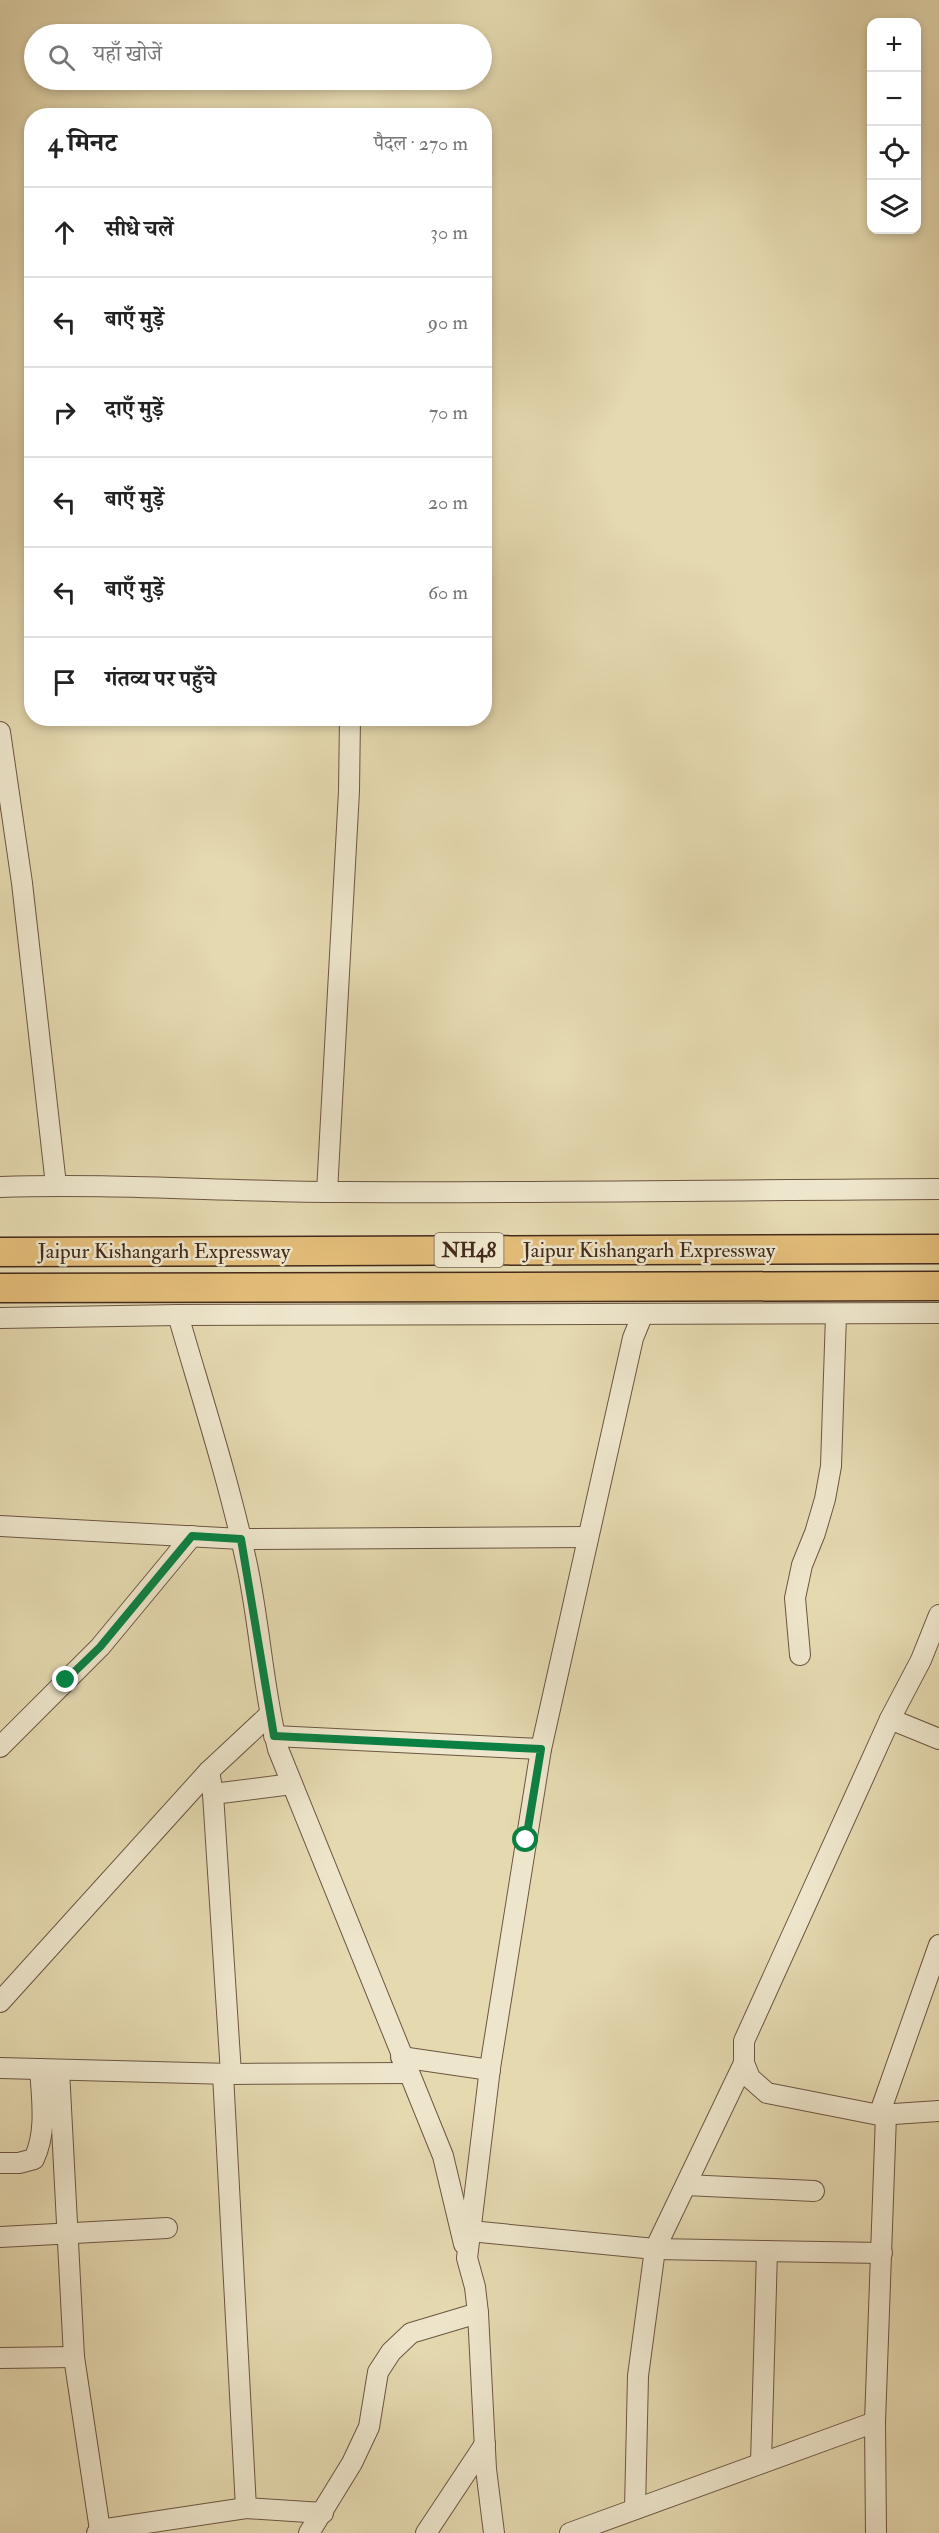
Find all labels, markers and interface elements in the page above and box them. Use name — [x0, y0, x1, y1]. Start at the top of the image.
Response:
map controls — [867, 18, 921, 234]
button: + — [867, 18, 921, 72]
search box — [24, 24, 492, 90]
text: यहाँ खोजें — [93, 40, 162, 68]
icon: search — [45, 41, 78, 74]
button: − — [867, 72, 921, 126]
button: locate — [867, 126, 921, 180]
text: 4 मिनट — [48, 127, 117, 159]
text: पैदल · 270 m — [374, 131, 468, 156]
button: layers — [867, 180, 921, 234]
text: सीधे चलें — [105, 215, 173, 243]
icon: ahead — [48, 216, 81, 249]
text: 30 m — [430, 220, 468, 245]
text: बाएँ मुड़ें — [105, 305, 164, 333]
icon: left — [48, 306, 81, 339]
text: 90 m — [428, 310, 468, 335]
text: दाएँ मुड़ें — [105, 395, 164, 423]
icon: right — [48, 396, 81, 429]
text: 70 m — [429, 400, 468, 425]
text: बाएँ मुड़ें — [105, 485, 164, 513]
icon: left — [48, 486, 81, 519]
text: 20 m — [428, 490, 468, 515]
text: बाएँ मुड़ें — [105, 575, 164, 603]
icon: left — [48, 576, 81, 609]
text: 60 m — [428, 580, 468, 605]
text: गंतव्य पर पहुँचे — [105, 665, 216, 693]
icon: arrive — [48, 666, 81, 699]
road number: NH48 — [434, 1233, 504, 1267]
street label: Jaipur Kishangarh Expressway — [522, 1237, 776, 1264]
street label: Jaipur Kishangarh Expressway — [37, 1238, 291, 1265]
route end — [52, 1666, 78, 1692]
route start — [512, 1826, 538, 1852]

